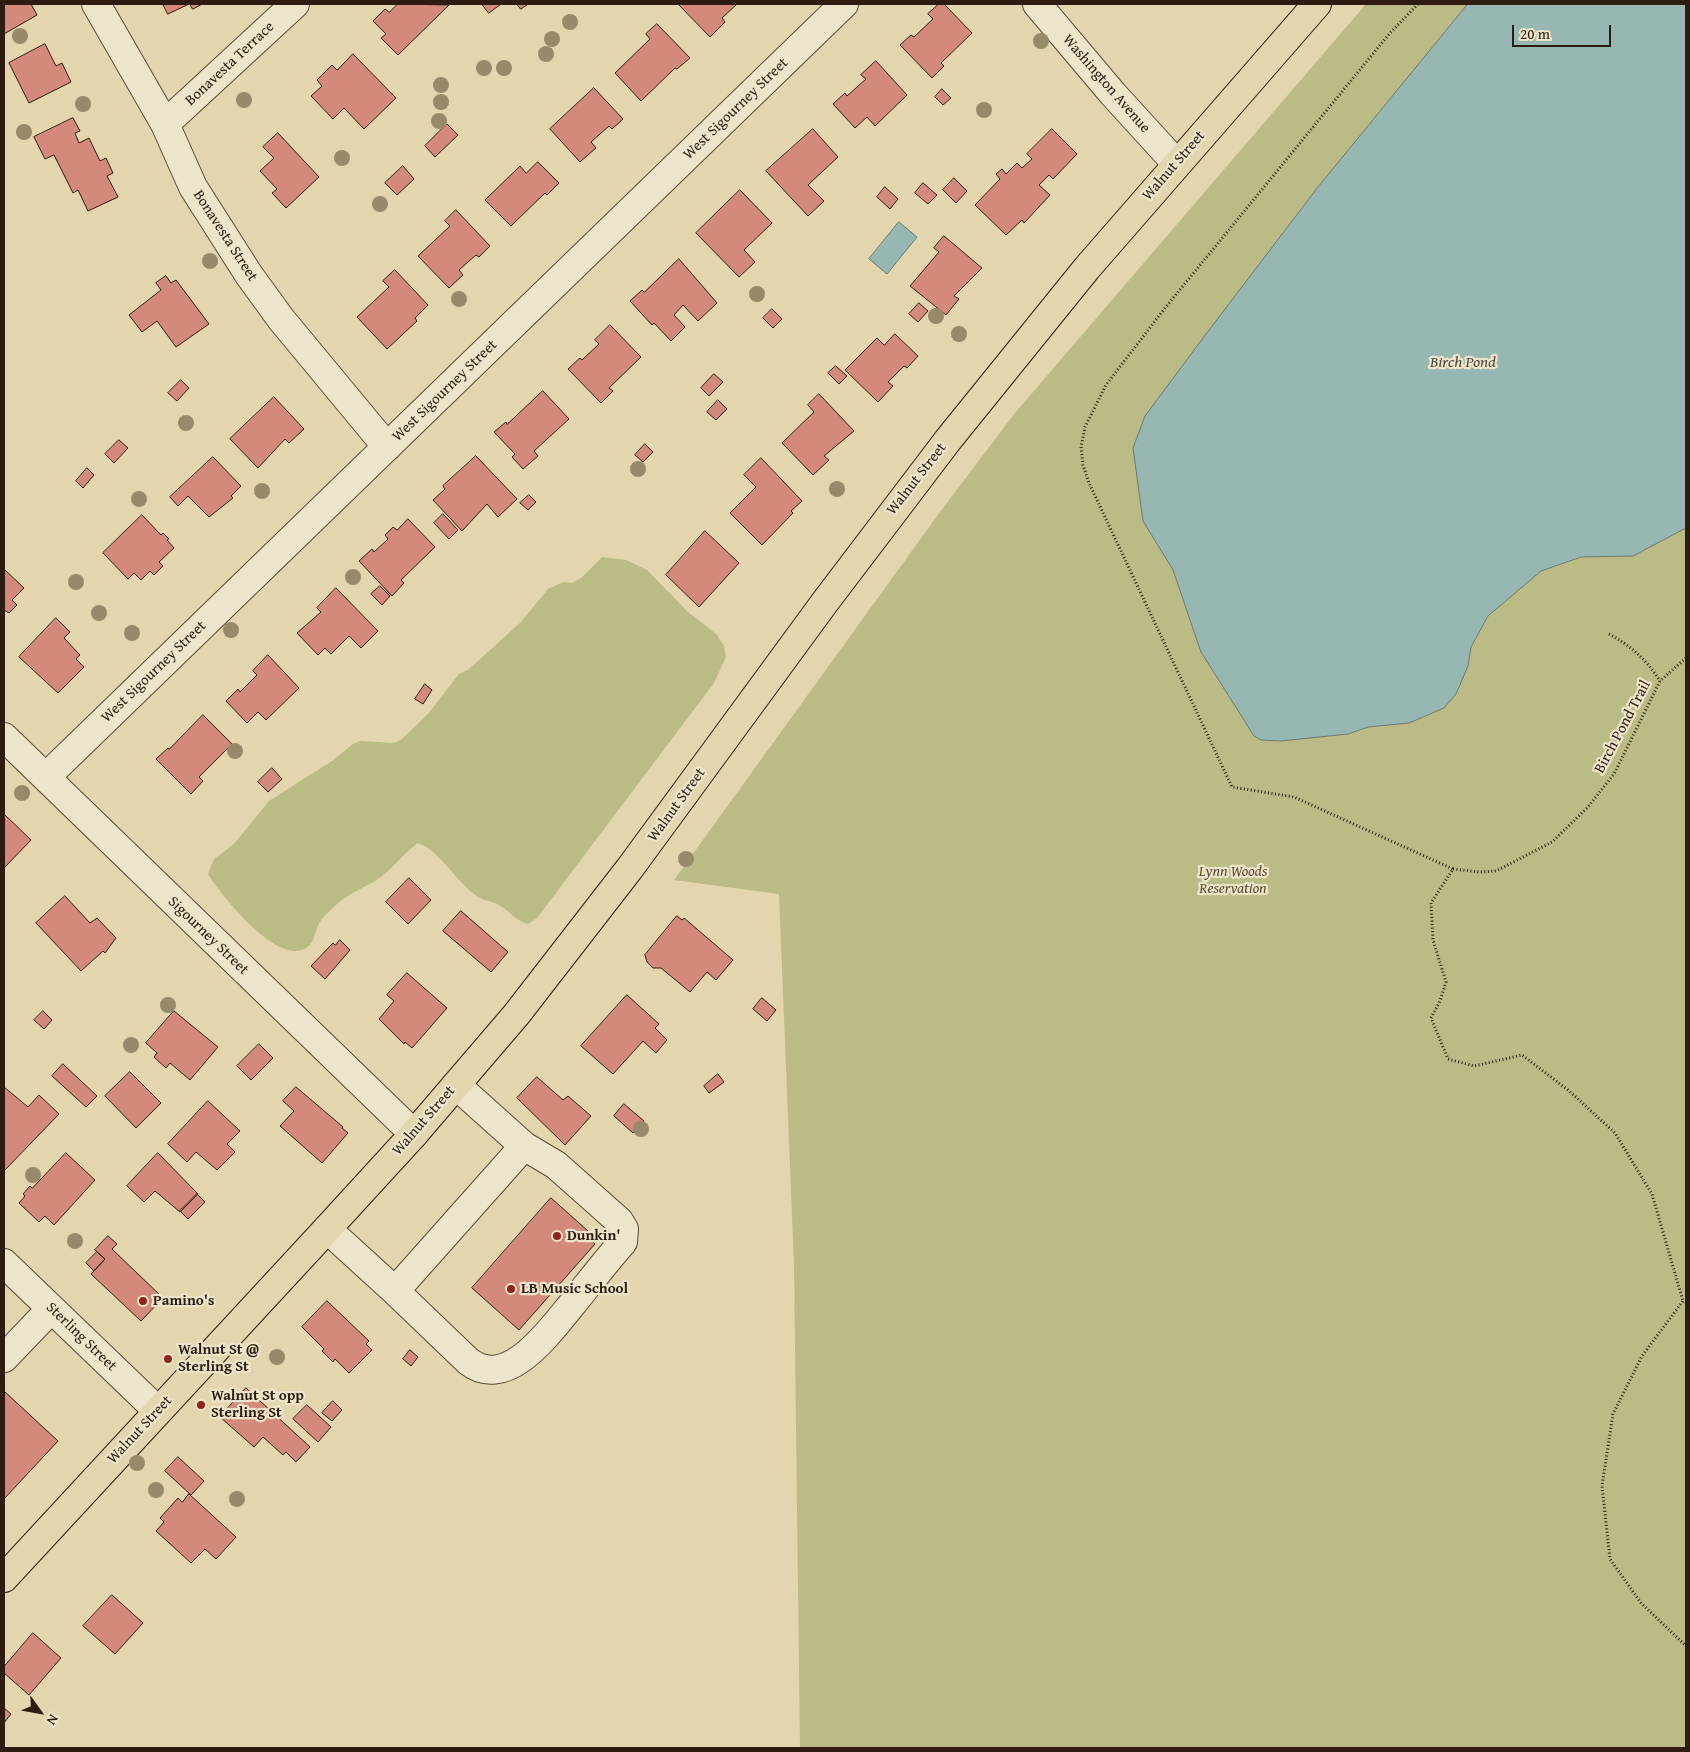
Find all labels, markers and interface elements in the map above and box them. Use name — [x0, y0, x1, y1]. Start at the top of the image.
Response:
scale bar — [1515, 15, 1614, 47]
street label: Bonavesta Terrace — [182, 18, 278, 110]
text: 20 m — [1520, 23, 1550, 44]
street label: Washington Avenue — [1058, 31, 1154, 137]
street label: West Sigourney Street — [680, 54, 792, 164]
street label: Walnut Street — [1139, 127, 1209, 205]
street label: Bonavesta Street — [189, 187, 261, 285]
street label: West Sigourney Street — [389, 336, 501, 446]
water label: Birch Pond — [1430, 353, 1496, 373]
street label: Walnut Street — [883, 439, 951, 519]
street label: West Sigourney Street — [98, 617, 210, 727]
street label: Birch Pond Trail — [1591, 678, 1655, 776]
street label: Walnut Street — [644, 765, 710, 845]
park label: Lynn Woods Reservation — [1199, 863, 1267, 898]
street label: Sigourney Street — [164, 893, 252, 979]
street label: Walnut Street — [389, 1082, 459, 1160]
place label: Dunkin' — [567, 1227, 620, 1245]
marker: Dunkin' — [551, 1230, 563, 1242]
place label: LB Music School — [521, 1280, 628, 1298]
marker: LB Music School — [505, 1283, 517, 1295]
place label: Pamino's — [153, 1292, 214, 1310]
marker: Pamino's — [137, 1295, 149, 1307]
street label: Sterling Street — [42, 1299, 120, 1375]
place label: Walnut St @ Sterling St — [178, 1341, 259, 1376]
marker: Walnut St @ Sterling St — [162, 1353, 174, 1365]
place label: Walnut St opp Sterling St — [211, 1387, 304, 1422]
street label: Walnut Street — [104, 1392, 176, 1468]
marker: Walnut St opp Sterling St — [195, 1399, 207, 1411]
north arrow — [15, 1687, 65, 1737]
text: N — [42, 1711, 64, 1729]

